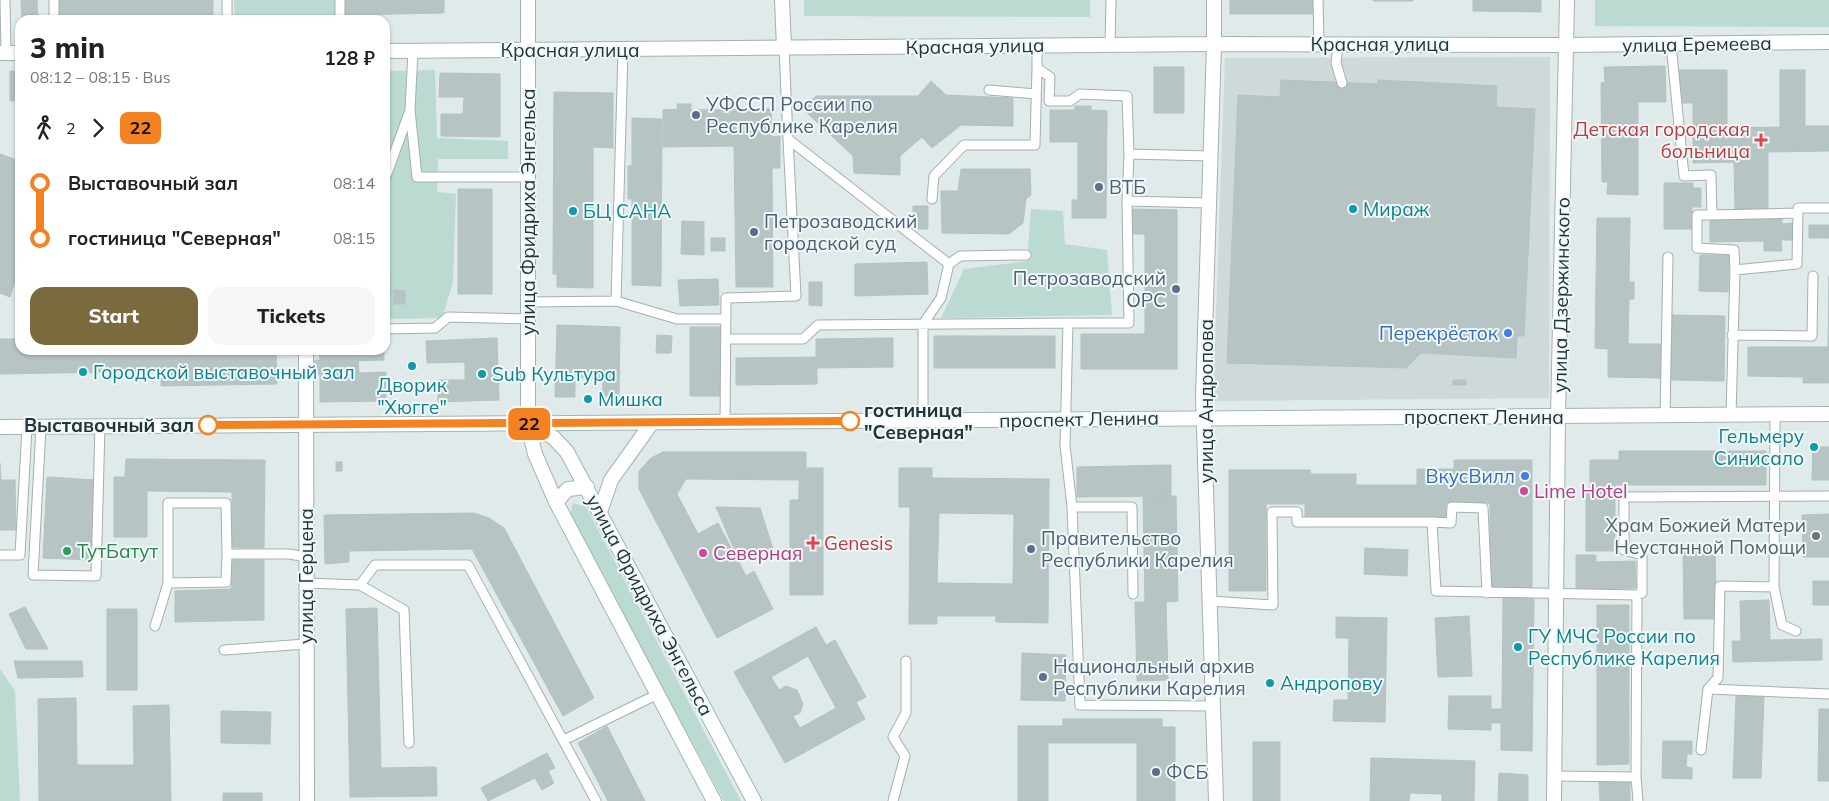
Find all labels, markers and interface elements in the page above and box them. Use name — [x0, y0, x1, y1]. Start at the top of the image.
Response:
text: 3 min — [30, 30, 105, 65]
street label: улица Еремеева — [1622, 31, 1772, 57]
street label: Красная улица — [1311, 32, 1449, 56]
street label: Красная улица — [905, 33, 1045, 59]
street label: Красная улица — [501, 38, 639, 62]
text: 128 ₽ — [324, 46, 375, 70]
text: 08:12 – 08:15 · Bus — [30, 67, 171, 87]
street label: улица Фридриха Энгельса — [516, 88, 540, 336]
place label: УФССП России по Республике Карелия — [705, 92, 898, 138]
marker: УФССП России по Республике Карелия — [690, 109, 702, 121]
icon: walk — [30, 114, 58, 142]
icon: forward — [84, 114, 112, 142]
text: 22 — [130, 116, 151, 139]
place label: Детская городская больница — [1573, 117, 1750, 163]
text: 2 — [66, 118, 76, 138]
marker: Детская городская больница — [1754, 133, 1768, 147]
text: Выставочный зал — [68, 171, 238, 195]
text: 08:14 — [333, 173, 375, 193]
place label: ВТБ — [1109, 175, 1146, 199]
marker: ВТБ — [1093, 181, 1105, 193]
place label: Мираж — [1363, 197, 1430, 221]
street label: улица Дзержинского — [1547, 197, 1575, 393]
place label: БЦ САНА — [583, 199, 671, 223]
marker: Мираж — [1347, 203, 1359, 215]
marker: БЦ САНА — [567, 205, 579, 217]
place label: Петрозаводский городской суд — [764, 209, 917, 255]
text: гостиница "Северная" — [68, 226, 281, 250]
marker: Петрозаводский городской суд — [748, 226, 760, 238]
text: 08:15 — [333, 228, 375, 248]
place label: Петрозаводский ОРС — [1013, 266, 1166, 312]
marker: Петрозаводский ОРС — [1170, 283, 1182, 295]
button: Start — [30, 287, 198, 345]
button: Tickets — [208, 287, 375, 345]
street label: улица Андропова — [1194, 319, 1218, 483]
place label: Перекрёсток — [1379, 321, 1499, 345]
marker: Перекрёсток — [1502, 327, 1514, 339]
place label: Городской выставочный зал — [93, 360, 355, 384]
marker: Дворик "Хюгге" — [406, 360, 418, 372]
place label: Sub Культура — [492, 362, 616, 386]
marker: Городской выставочный зал — [77, 366, 89, 378]
marker: Sub Культура — [476, 368, 488, 380]
place label: Дворик "Хюгге" — [377, 373, 448, 419]
place label: Мишка — [598, 387, 663, 411]
marker: Мишка — [582, 393, 594, 405]
place label: гостиница "Северная" — [864, 398, 973, 444]
street label: проспект Ленина — [1404, 405, 1564, 429]
street label: проспект Ленина — [999, 406, 1159, 432]
line badge: 22 — [506, 408, 552, 440]
marker: гостиница "Северная" — [840, 411, 860, 431]
text: 22 — [518, 412, 540, 435]
place label: Выставочный зал — [24, 413, 194, 437]
marker: Выставочный зал — [198, 415, 218, 435]
place label: Гельмеру Синисало — [1714, 424, 1804, 470]
marker: Гельмеру Синисало — [1808, 441, 1820, 453]
place label: ВкусВилл — [1426, 464, 1515, 488]
marker: ВкусВилл — [1519, 470, 1531, 482]
place label: Lime Hotel — [1534, 479, 1628, 503]
marker: Lime Hotel — [1518, 485, 1530, 497]
street label: улица Фридриха Энгельса — [581, 490, 719, 720]
street label: улица Герцена — [294, 508, 318, 644]
place label: Храм Божией Матери Неустанной Помощи — [1605, 513, 1806, 559]
place label: Правительство Республики Карелия — [1041, 526, 1234, 572]
marker: Храм Божией Матери Неустанной Помощи — [1810, 530, 1822, 542]
place label: Genesis — [824, 531, 893, 555]
marker: Genesis — [806, 536, 820, 550]
place label: ТутБатут — [77, 539, 159, 563]
place label: Северная — [713, 541, 802, 565]
marker: Правительство Республики Карелия — [1025, 543, 1037, 555]
marker: ТутБатут — [61, 545, 73, 557]
marker: Северная — [697, 547, 709, 559]
place label: ГУ МЧС России по Республике Карелия — [1528, 624, 1720, 670]
marker: ГУ МЧС России по Республике Карелия — [1512, 641, 1524, 653]
place label: Национальный архив Республики Карелия — [1053, 654, 1255, 700]
marker: Национальный архив Республики Карелия — [1037, 671, 1049, 683]
place label: Андропову — [1280, 671, 1383, 695]
marker: Андропову — [1264, 677, 1276, 689]
place label: ФСБ — [1166, 760, 1208, 784]
marker: ФСБ — [1150, 766, 1162, 778]

